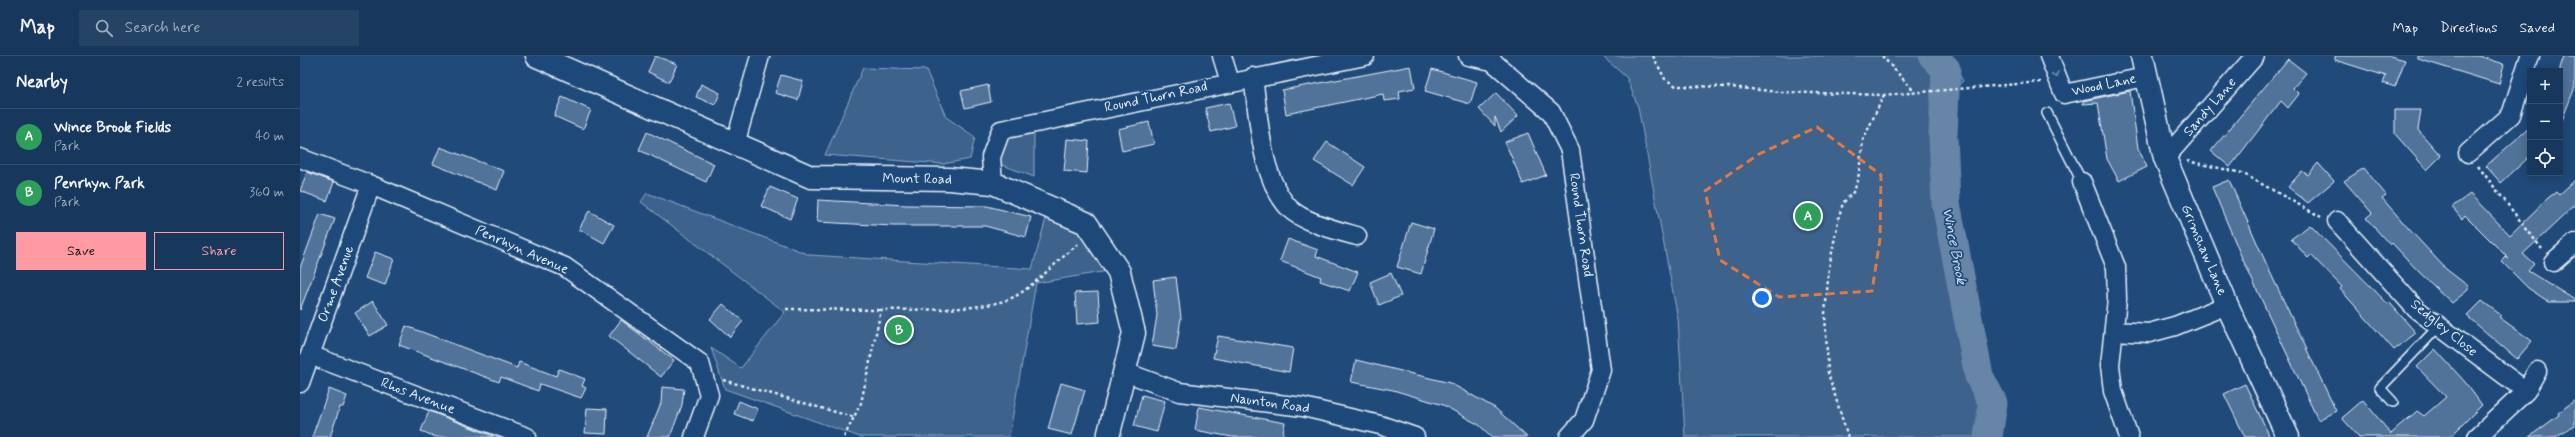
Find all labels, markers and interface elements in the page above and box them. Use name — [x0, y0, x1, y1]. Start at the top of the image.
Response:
search box — [79, 10, 359, 46]
text: Map — [20, 15, 55, 40]
icon: search — [93, 17, 115, 39]
text: Search here — [125, 18, 200, 38]
text: Map — [2392, 19, 2418, 37]
text: Directions — [2440, 19, 2498, 37]
text: Saved — [2520, 19, 2555, 37]
map controls — [2527, 68, 2563, 176]
button: + — [2527, 68, 2563, 104]
street label: Wood Lane — [2070, 69, 2138, 101]
text: Nearby — [16, 71, 68, 93]
one-way arrow — [2052, 71, 2060, 78]
text: 2 results — [237, 74, 284, 91]
street label: Sandy Lane — [2180, 74, 2240, 140]
street label: Round Thorn Road — [1103, 77, 1209, 117]
button: − — [2527, 104, 2563, 140]
text: Wince Brook Fields — [54, 118, 171, 138]
text: A — [25, 128, 33, 145]
text: 40 m — [255, 128, 284, 145]
text: Park — [54, 138, 80, 155]
button: locate — [2527, 140, 2563, 176]
street label: Mount Road — [882, 169, 952, 189]
street label: Round Thorn Road — [1565, 172, 1597, 278]
text: Penrhyn Park — [54, 174, 145, 194]
text: B — [25, 184, 33, 201]
text: 360 m — [249, 184, 284, 201]
text: Park — [54, 194, 80, 211]
pin: A — [1795, 201, 1821, 231]
street label: Grimshaw Lane — [2177, 202, 2231, 299]
water label: Wince Brook — [1937, 206, 1971, 287]
street label: Penrhyn Avenue — [472, 221, 572, 279]
button: Save — [16, 232, 146, 270]
button: Share — [154, 232, 284, 270]
street label: Orme Avenue — [314, 243, 358, 325]
your location — [1752, 288, 1772, 308]
street label: Sedgley Close — [2406, 295, 2481, 361]
pin: B — [886, 315, 912, 345]
street label: Rhos Avenue — [378, 374, 458, 418]
street label: Naunton Road — [1229, 389, 1311, 417]

